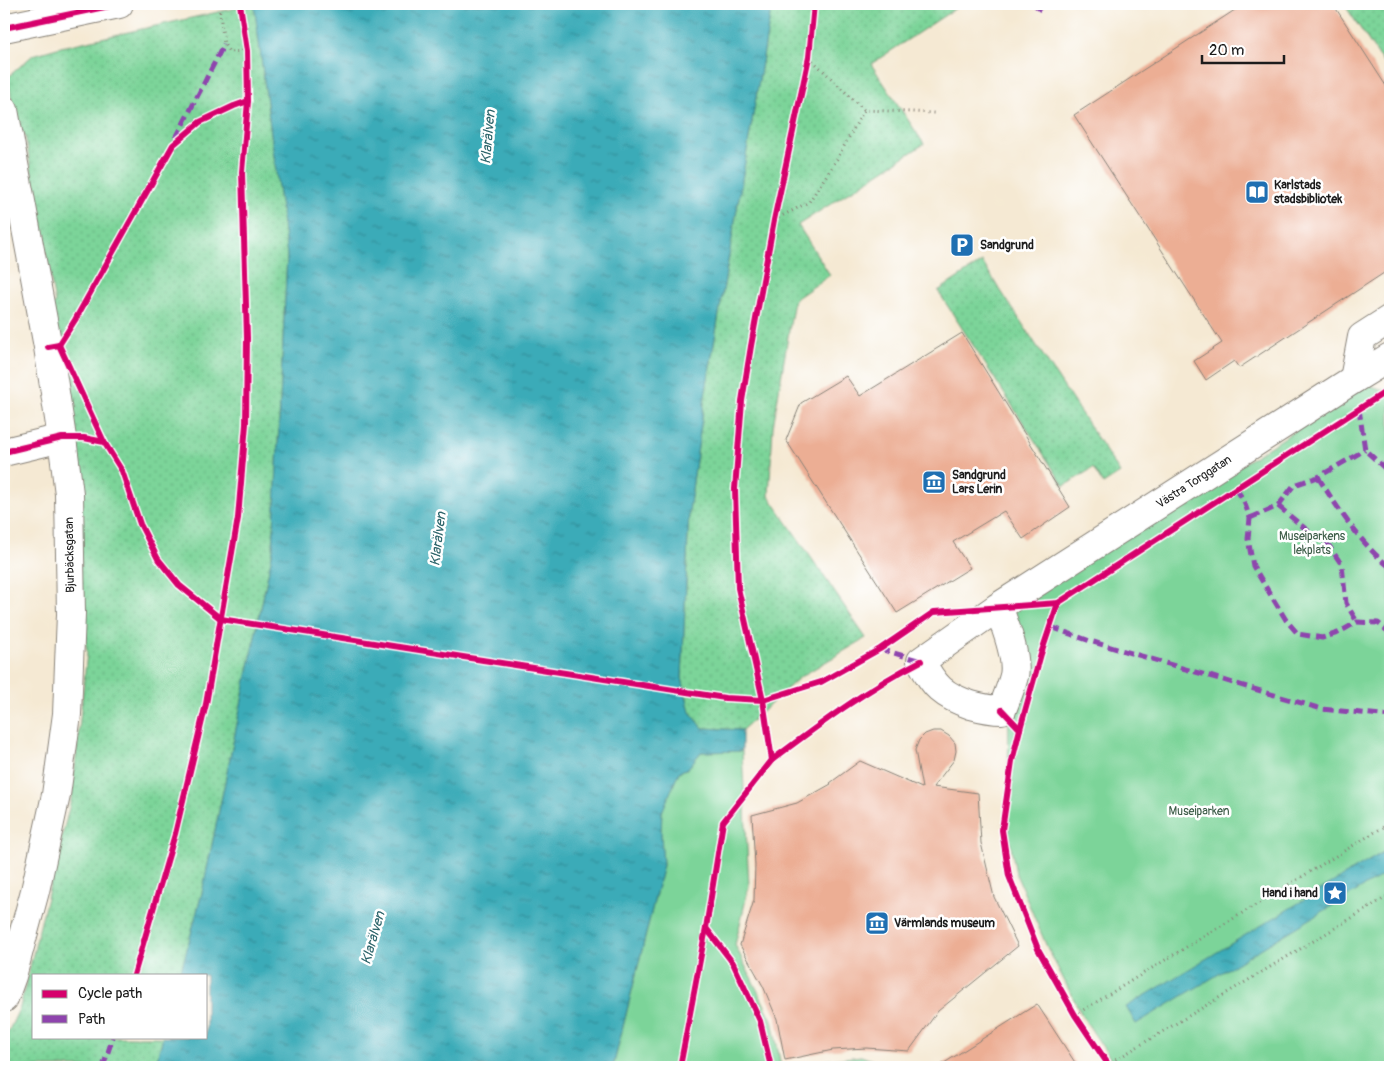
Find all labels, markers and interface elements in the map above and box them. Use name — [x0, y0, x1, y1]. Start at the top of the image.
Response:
scale bar — [1202, 32, 1284, 64]
text: 20 m — [1209, 41, 1244, 60]
water label: Klarälven — [477, 108, 499, 165]
place label: Karlstads stadsbibliotek — [1274, 178, 1343, 207]
library icon: Karlstads stadsbibliotek — [1244, 179, 1270, 205]
parking icon: Sandgrund — [949, 232, 975, 258]
place label: Sandgrund — [980, 238, 1034, 253]
street label: Västra Torggatan — [1154, 452, 1235, 512]
place label: Sandgrund Lars Lerin — [952, 468, 1006, 497]
museum icon: Sandgrund Lars Lerin — [921, 469, 947, 495]
water label: Klarälven — [426, 510, 450, 567]
street label: Bjurbäcksgatan — [62, 517, 78, 593]
park label: Museiparkens lekplats — [1279, 529, 1346, 558]
park label: Museiparken — [1168, 804, 1230, 819]
place icon: Hand i hand — [1322, 880, 1348, 906]
place label: Hand i hand — [1262, 886, 1318, 901]
water label: Klarälven — [357, 909, 389, 966]
museum icon: Värmlands museum — [864, 910, 890, 936]
place label: Värmlands museum — [894, 916, 995, 931]
legend — [32, 974, 208, 1038]
text: Cycle path — [78, 984, 142, 1003]
text: Path — [78, 1010, 105, 1029]

